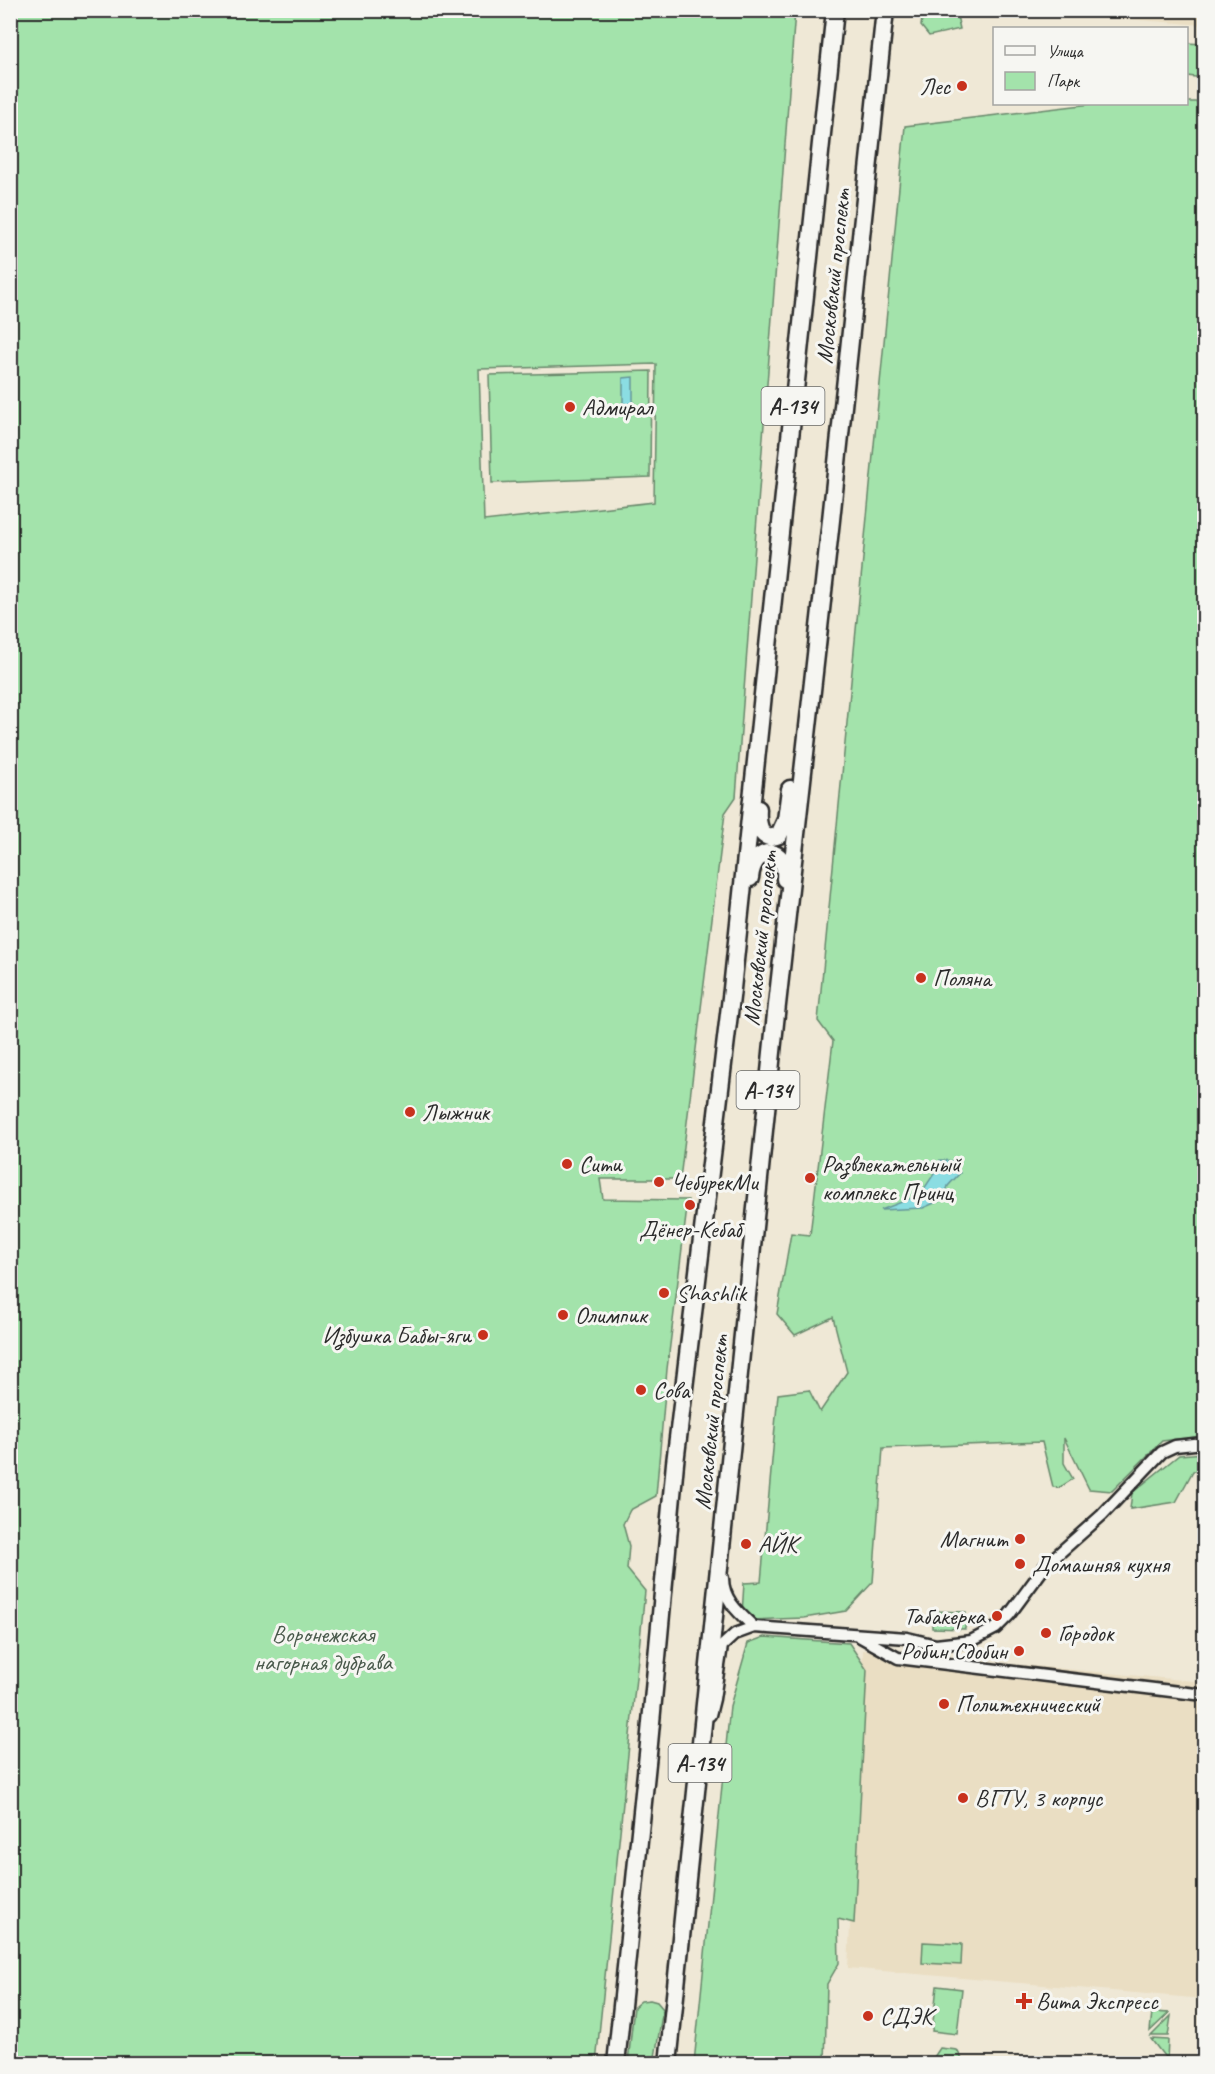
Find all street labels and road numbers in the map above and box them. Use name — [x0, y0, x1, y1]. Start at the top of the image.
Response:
street label: Московский проспект — [809, 187, 857, 365]
road number: А-134 — [762, 387, 824, 425]
street label: Московский проспект — [736, 849, 784, 1027]
road number: А-134 — [736, 1071, 800, 1109]
street label: Московский проспект — [687, 1333, 735, 1511]
road number: А-134 — [668, 1744, 732, 1782]

